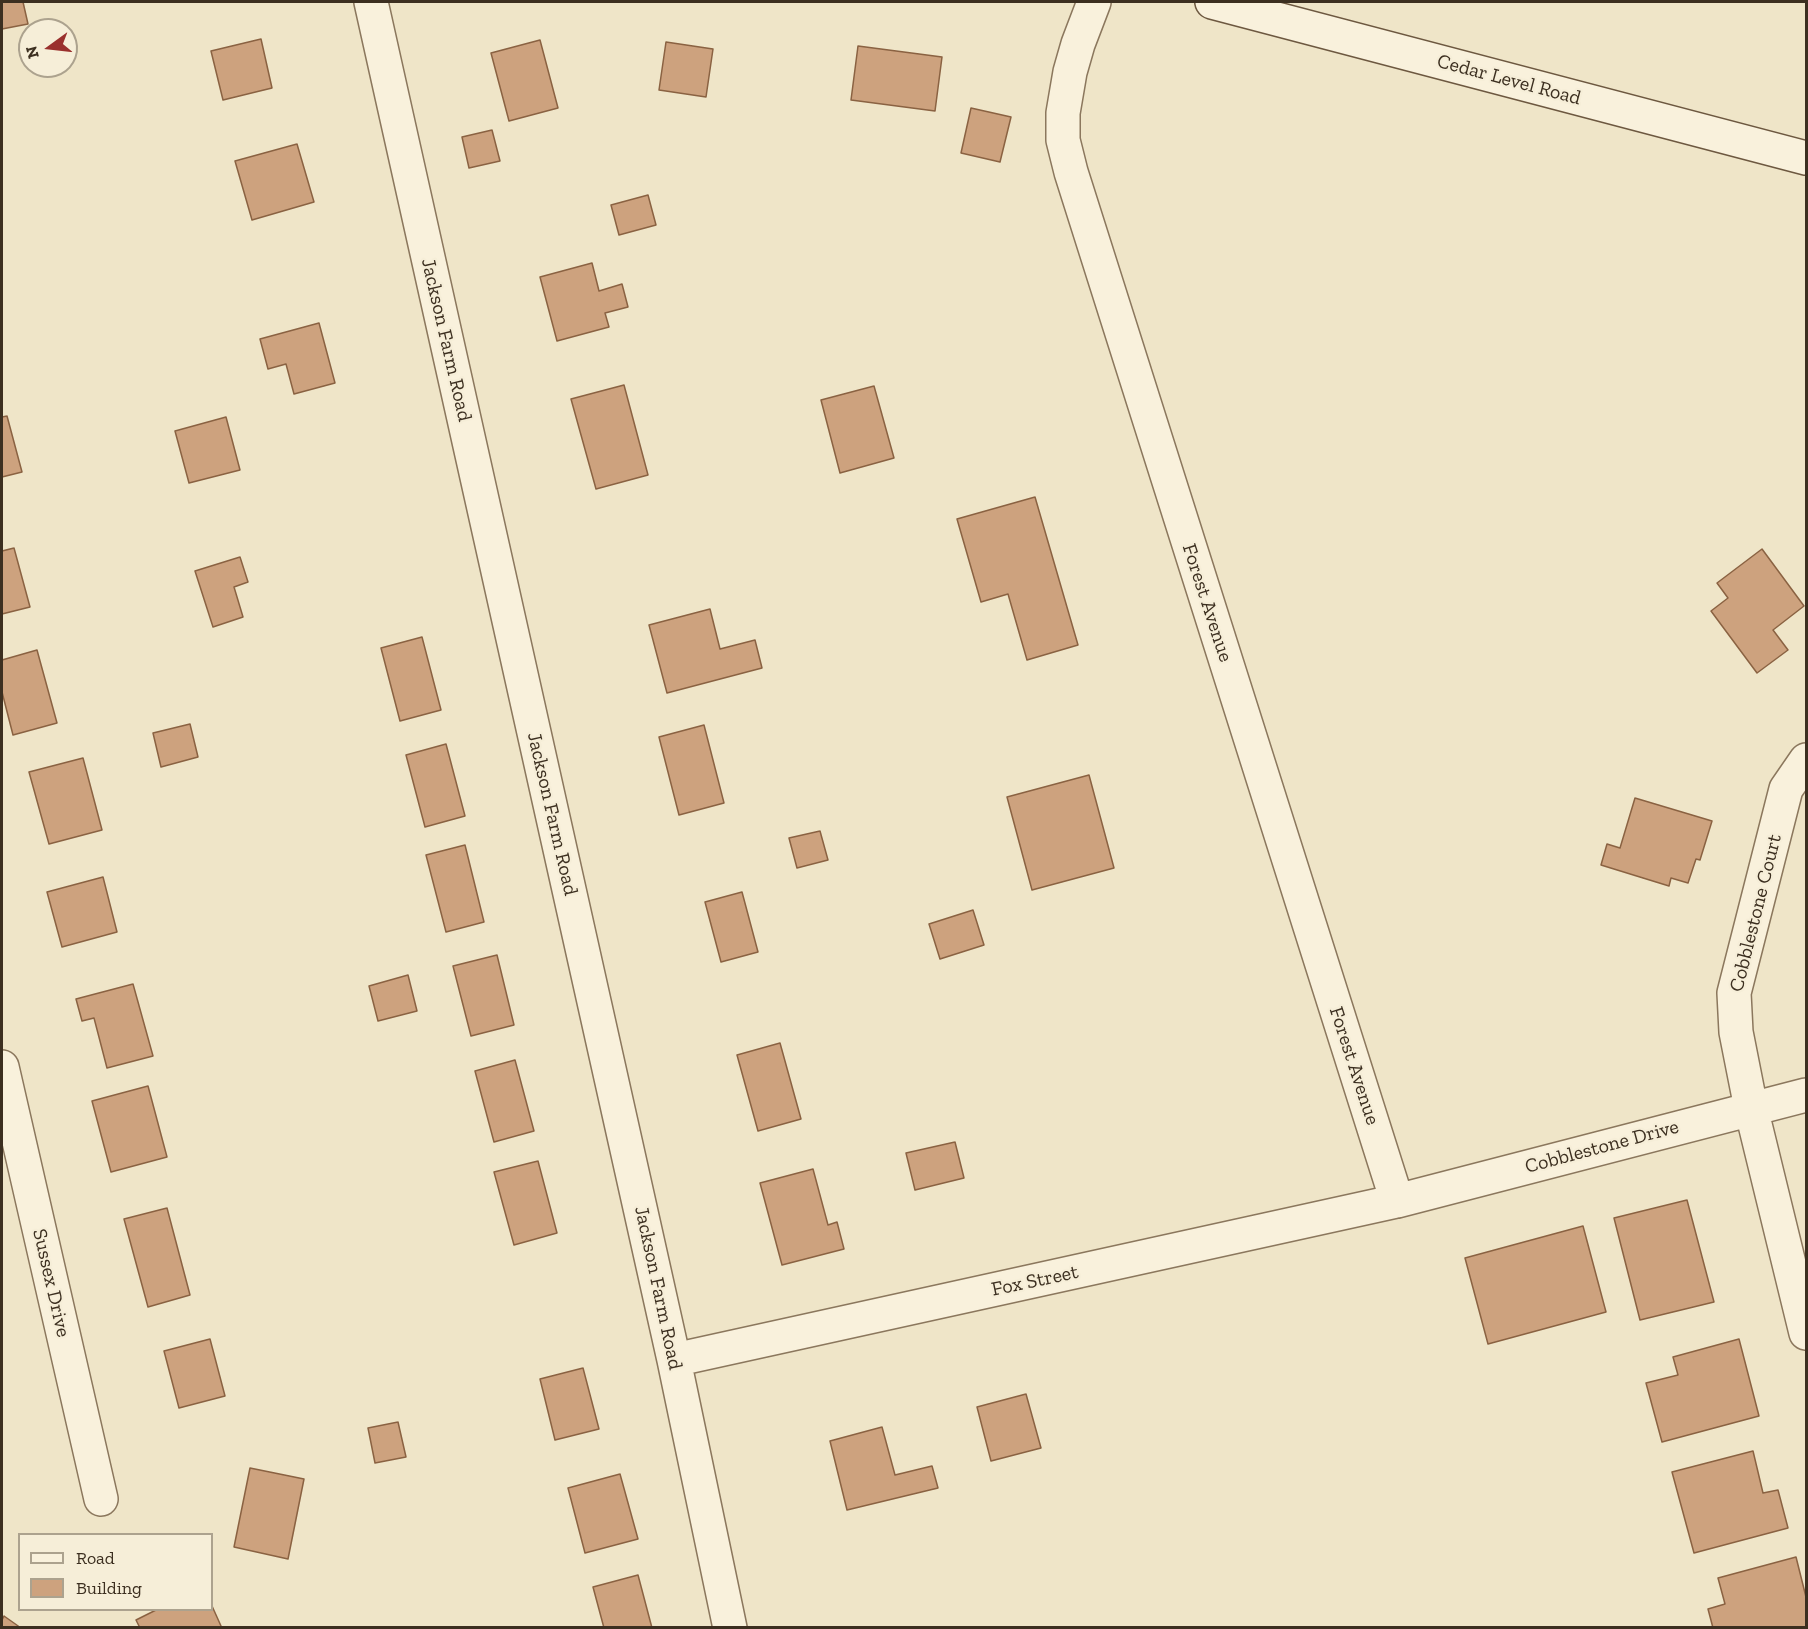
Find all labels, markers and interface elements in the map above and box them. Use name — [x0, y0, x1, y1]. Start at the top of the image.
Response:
north arrow — [18, 18, 78, 78]
text: N — [21, 44, 43, 61]
street label: Cedar Level Road — [1434, 49, 1584, 111]
street label: Jackson Farm Road — [416, 256, 476, 424]
street label: Forest Avenue — [1177, 541, 1237, 665]
street label: Jackson Farm Road — [522, 730, 582, 898]
street label: Cobblestone Court — [1725, 832, 1787, 994]
street label: Forest Avenue — [1324, 1004, 1384, 1128]
street label: Cobblestone Drive — [1522, 1115, 1682, 1179]
street label: Jackson Farm Road — [629, 1204, 687, 1372]
street label: Sussex Drive — [27, 1226, 75, 1340]
street label: Fox Street — [989, 1260, 1081, 1302]
legend — [18, 1533, 213, 1611]
text: Road — [76, 1547, 115, 1569]
text: Building — [76, 1577, 142, 1599]

